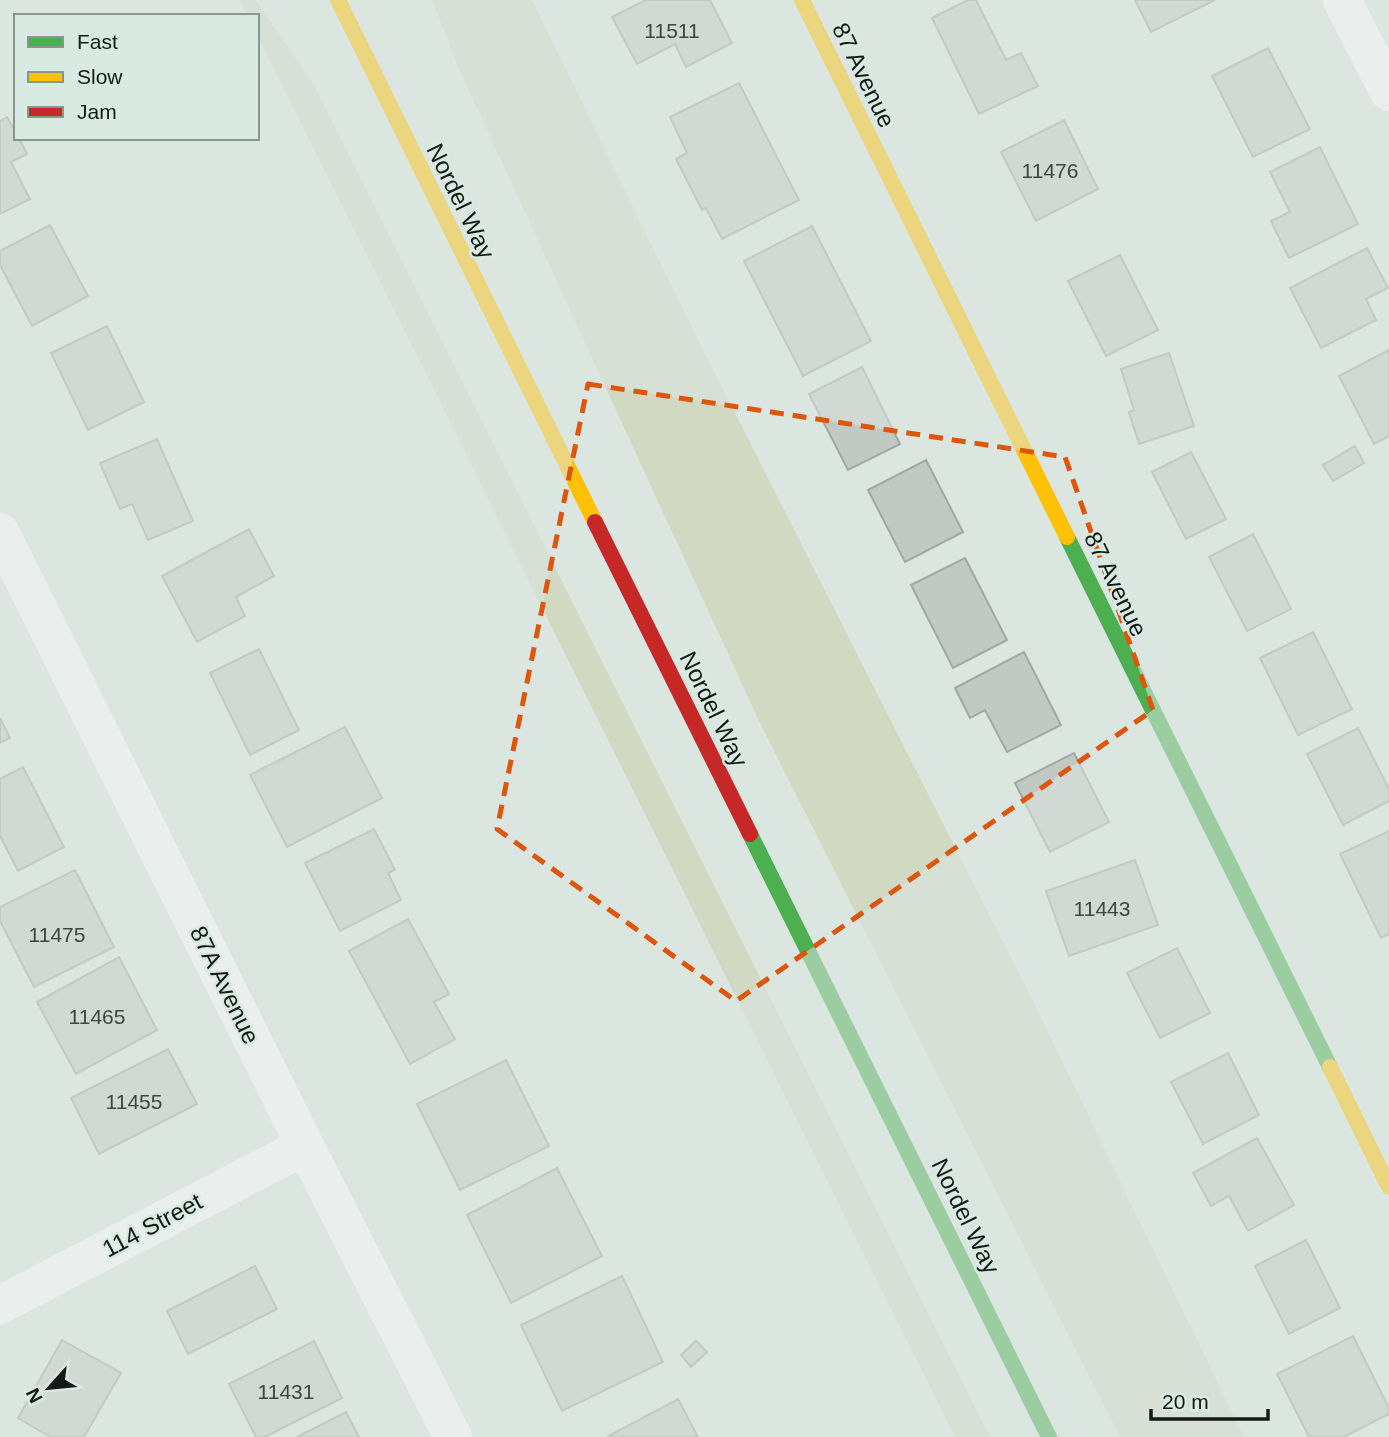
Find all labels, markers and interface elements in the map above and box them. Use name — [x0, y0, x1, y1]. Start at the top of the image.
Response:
legend — [14, 14, 259, 140]
street label: 87 Avenue — [827, 18, 901, 132]
house number: 11511 — [644, 19, 700, 42]
text: Fast — [77, 30, 118, 53]
text: Slow — [77, 65, 123, 88]
text: Jam — [77, 100, 117, 123]
street label: Nordel Way — [422, 139, 500, 263]
house number: 11476 — [1022, 159, 1078, 182]
street label: 87 Avenue — [1079, 527, 1153, 641]
street label: Nordel Way — [675, 647, 753, 771]
house number: 11443 — [1074, 897, 1130, 920]
street label: 87A Avenue — [185, 922, 265, 1048]
house number: 11475 — [29, 923, 85, 946]
house number: 11465 — [69, 1005, 125, 1028]
house number: 11455 — [106, 1090, 162, 1113]
street label: Nordel Way — [927, 1154, 1005, 1278]
street label: 114 Street — [98, 1187, 207, 1262]
north arrow — [14, 1353, 84, 1423]
scale bar — [1151, 1378, 1268, 1422]
house number: 11431 — [258, 1380, 314, 1403]
text: N — [22, 1385, 47, 1406]
text: 20 m — [1162, 1390, 1209, 1413]

